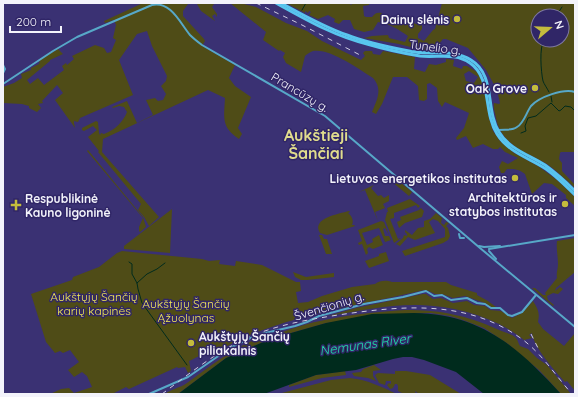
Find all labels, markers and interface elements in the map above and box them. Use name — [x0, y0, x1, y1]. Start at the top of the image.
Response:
scale bar — [10, 8, 61, 34]
north arrow — [530, 8, 570, 48]
place label: Dainų slėnis — [381, 12, 449, 27]
text: 200 m — [16, 14, 51, 29]
marker: Dainų slėnis — [452, 14, 462, 24]
text: N — [552, 19, 567, 31]
street label: Tunelio g. — [408, 36, 462, 58]
street label: Prancūzų g. — [269, 69, 331, 115]
place label: Oak Grove — [466, 81, 527, 96]
marker: Oak Grove — [530, 83, 540, 93]
district label: Aukštieji Šančiai — [284, 125, 348, 163]
place label: Lietuvos energetikos institutas — [330, 171, 507, 186]
marker: Lietuvos energetikos institutas — [510, 173, 520, 183]
place label: Architektūros ir statybos institutas — [449, 190, 557, 219]
place label: Respublikinė Kauno ligoninė — [25, 191, 111, 220]
marker: Respublikinė Kauno ligoninė — [10, 199, 22, 211]
marker: Architektūros ir statybos institutas — [560, 199, 570, 209]
street label: Švenčionių g. — [292, 288, 366, 324]
park label: Aukštųjų Šančių karių kapinės — [50, 289, 138, 318]
park label: Aukštųjų Šančių Ąžuolynas — [142, 296, 230, 325]
place label: Aukštųjų Šančių piliakalnis — [199, 329, 290, 358]
water label: Nemunas River — [318, 329, 414, 358]
marker: Aukštųjų Šančių piliakalnis — [186, 338, 196, 348]

